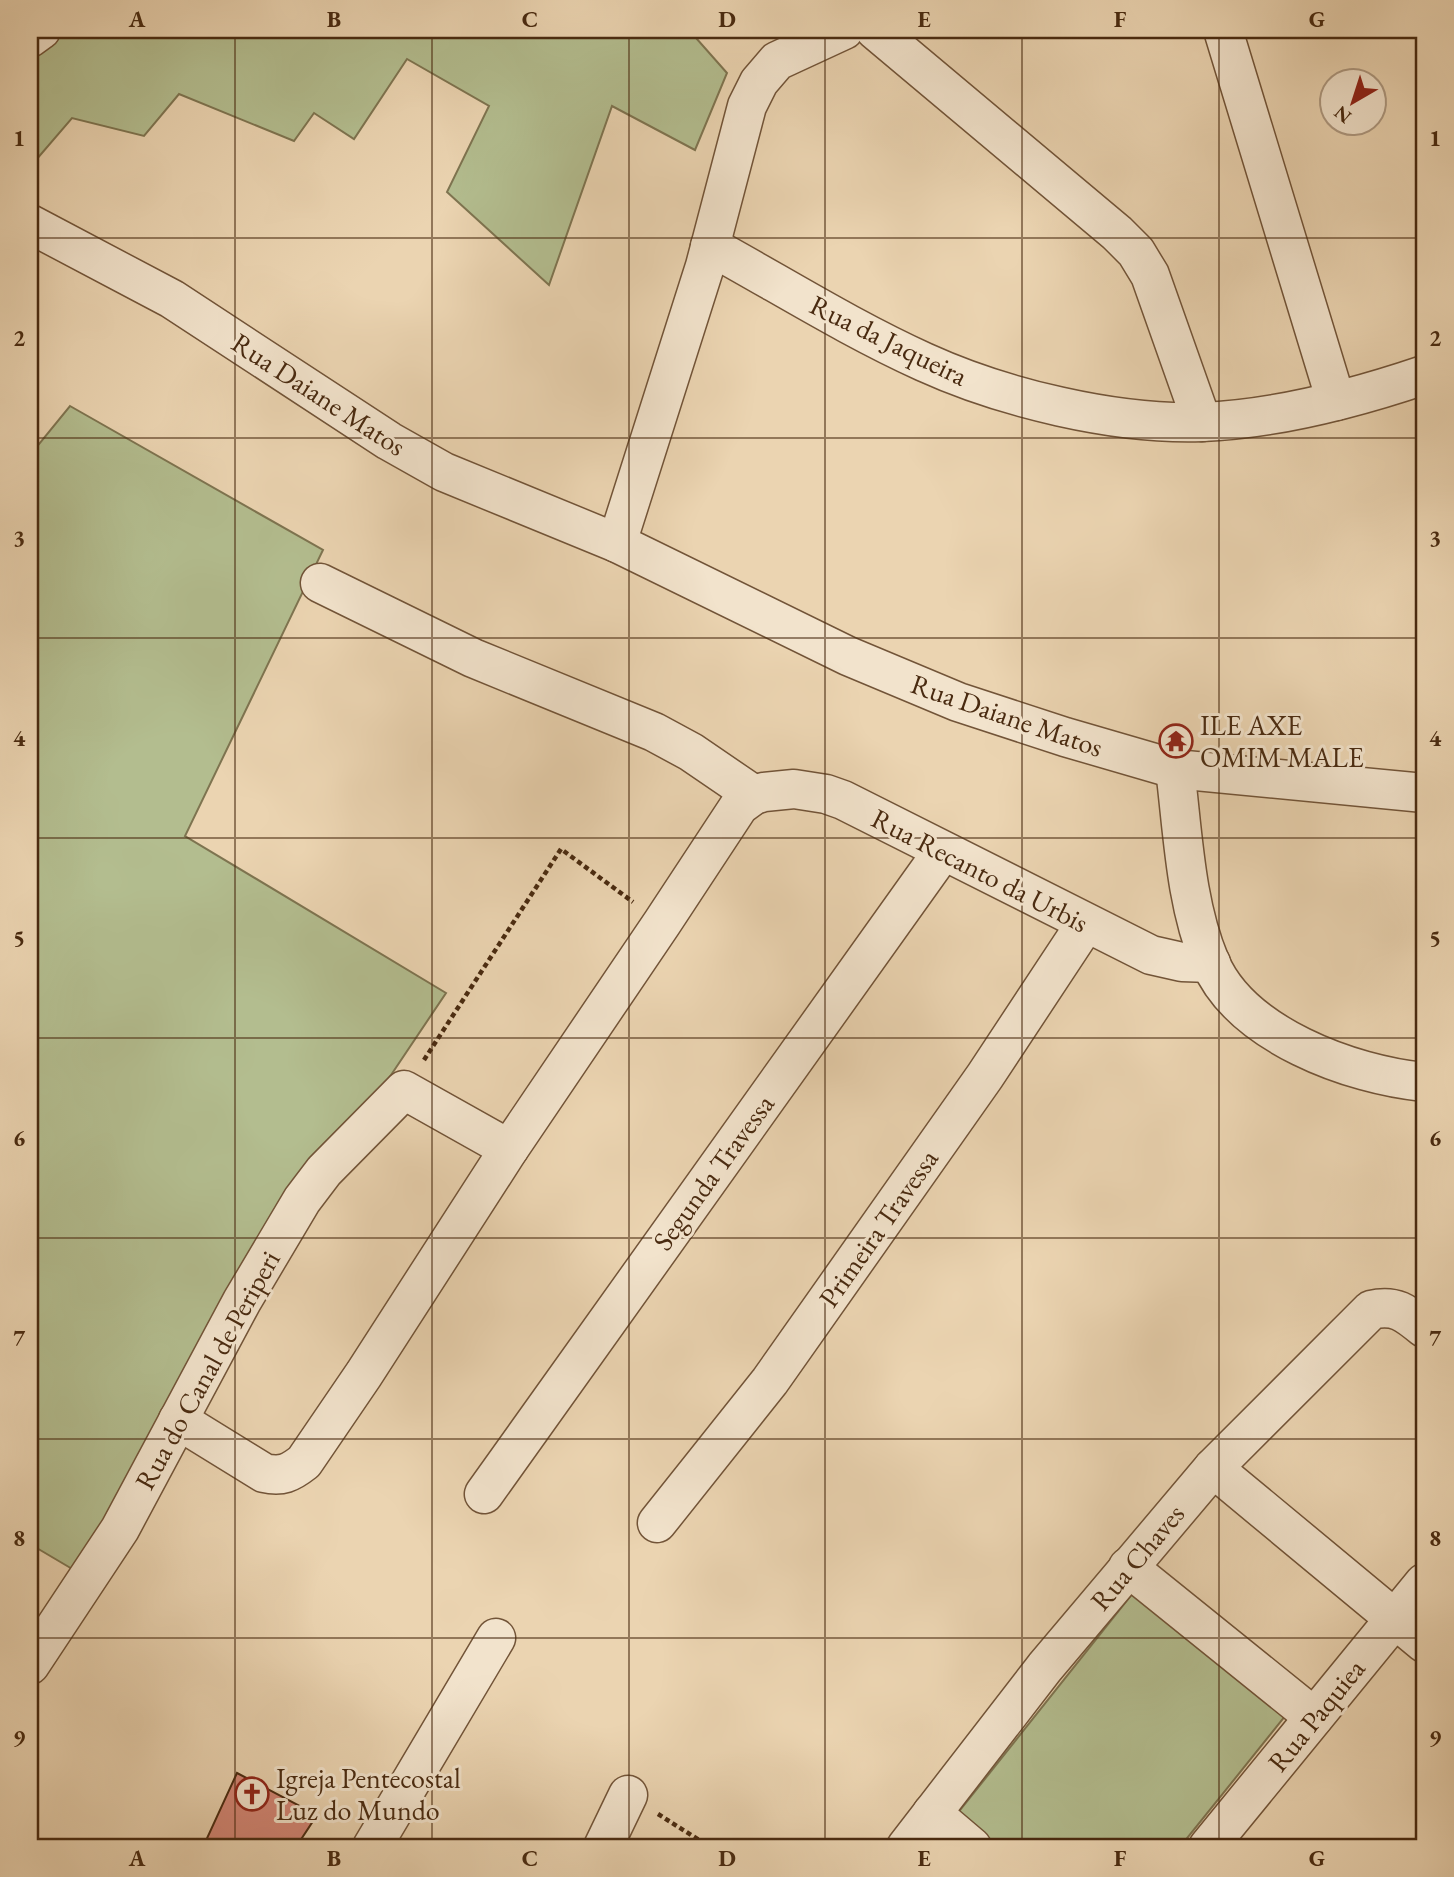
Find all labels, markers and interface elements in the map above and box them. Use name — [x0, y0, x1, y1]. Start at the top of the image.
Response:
text: A — [128, 4, 146, 34]
text: B — [327, 4, 341, 34]
text: C — [522, 4, 538, 34]
text: D — [718, 4, 736, 34]
text: E — [917, 4, 931, 34]
text: F — [1114, 4, 1127, 34]
text: G — [1309, 4, 1325, 34]
north arrow — [1318, 66, 1388, 136]
text: N — [1328, 100, 1356, 129]
text: 1 — [13, 123, 25, 153]
text: 1 — [1429, 123, 1441, 153]
street label: Rua da Jaqueira — [804, 286, 974, 394]
text: 2 — [13, 323, 25, 353]
text: 2 — [1429, 323, 1441, 353]
street label: Rua Daiane Matos — [225, 324, 413, 464]
text: 3 — [13, 523, 25, 553]
text: 3 — [1429, 523, 1441, 553]
street label: Rua Daiane Matos — [906, 665, 1108, 765]
place label: ILE AXE OMIM MALE — [1200, 707, 1364, 775]
temple icon: ILE AXE OMIM MALE — [1157, 722, 1195, 760]
text: 4 — [13, 723, 26, 753]
text: 4 — [1429, 723, 1442, 753]
street label: Rua Recanto da Urbis — [866, 800, 1094, 940]
text: 5 — [13, 923, 25, 953]
text: 5 — [1429, 923, 1441, 953]
street label: Segunda Travessa — [644, 1086, 782, 1257]
text: 6 — [13, 1123, 25, 1153]
text: 6 — [1429, 1123, 1441, 1153]
street label: Primeira Travessa — [810, 1141, 946, 1314]
street label: Rua do Canal de Periperi — [126, 1244, 288, 1496]
text: 7 — [13, 1323, 26, 1353]
text: 7 — [1429, 1323, 1442, 1353]
street label: Rua Chaves — [1082, 1496, 1192, 1618]
text: 8 — [13, 1523, 25, 1553]
text: 8 — [1429, 1523, 1441, 1553]
street label: Rua Paquiea — [1260, 1651, 1373, 1779]
text: 9 — [13, 1723, 25, 1753]
text: 9 — [1429, 1723, 1441, 1753]
place label: Igreja Pentecostal Luz do Mundo — [276, 1760, 461, 1828]
church icon: Igreja Pentecostal Luz do Mundo — [233, 1775, 271, 1813]
text: A — [128, 1843, 146, 1873]
text: B — [327, 1843, 341, 1873]
text: C — [522, 1843, 538, 1873]
text: D — [718, 1843, 736, 1873]
text: E — [917, 1843, 931, 1873]
text: F — [1114, 1843, 1127, 1873]
text: G — [1309, 1843, 1325, 1873]

